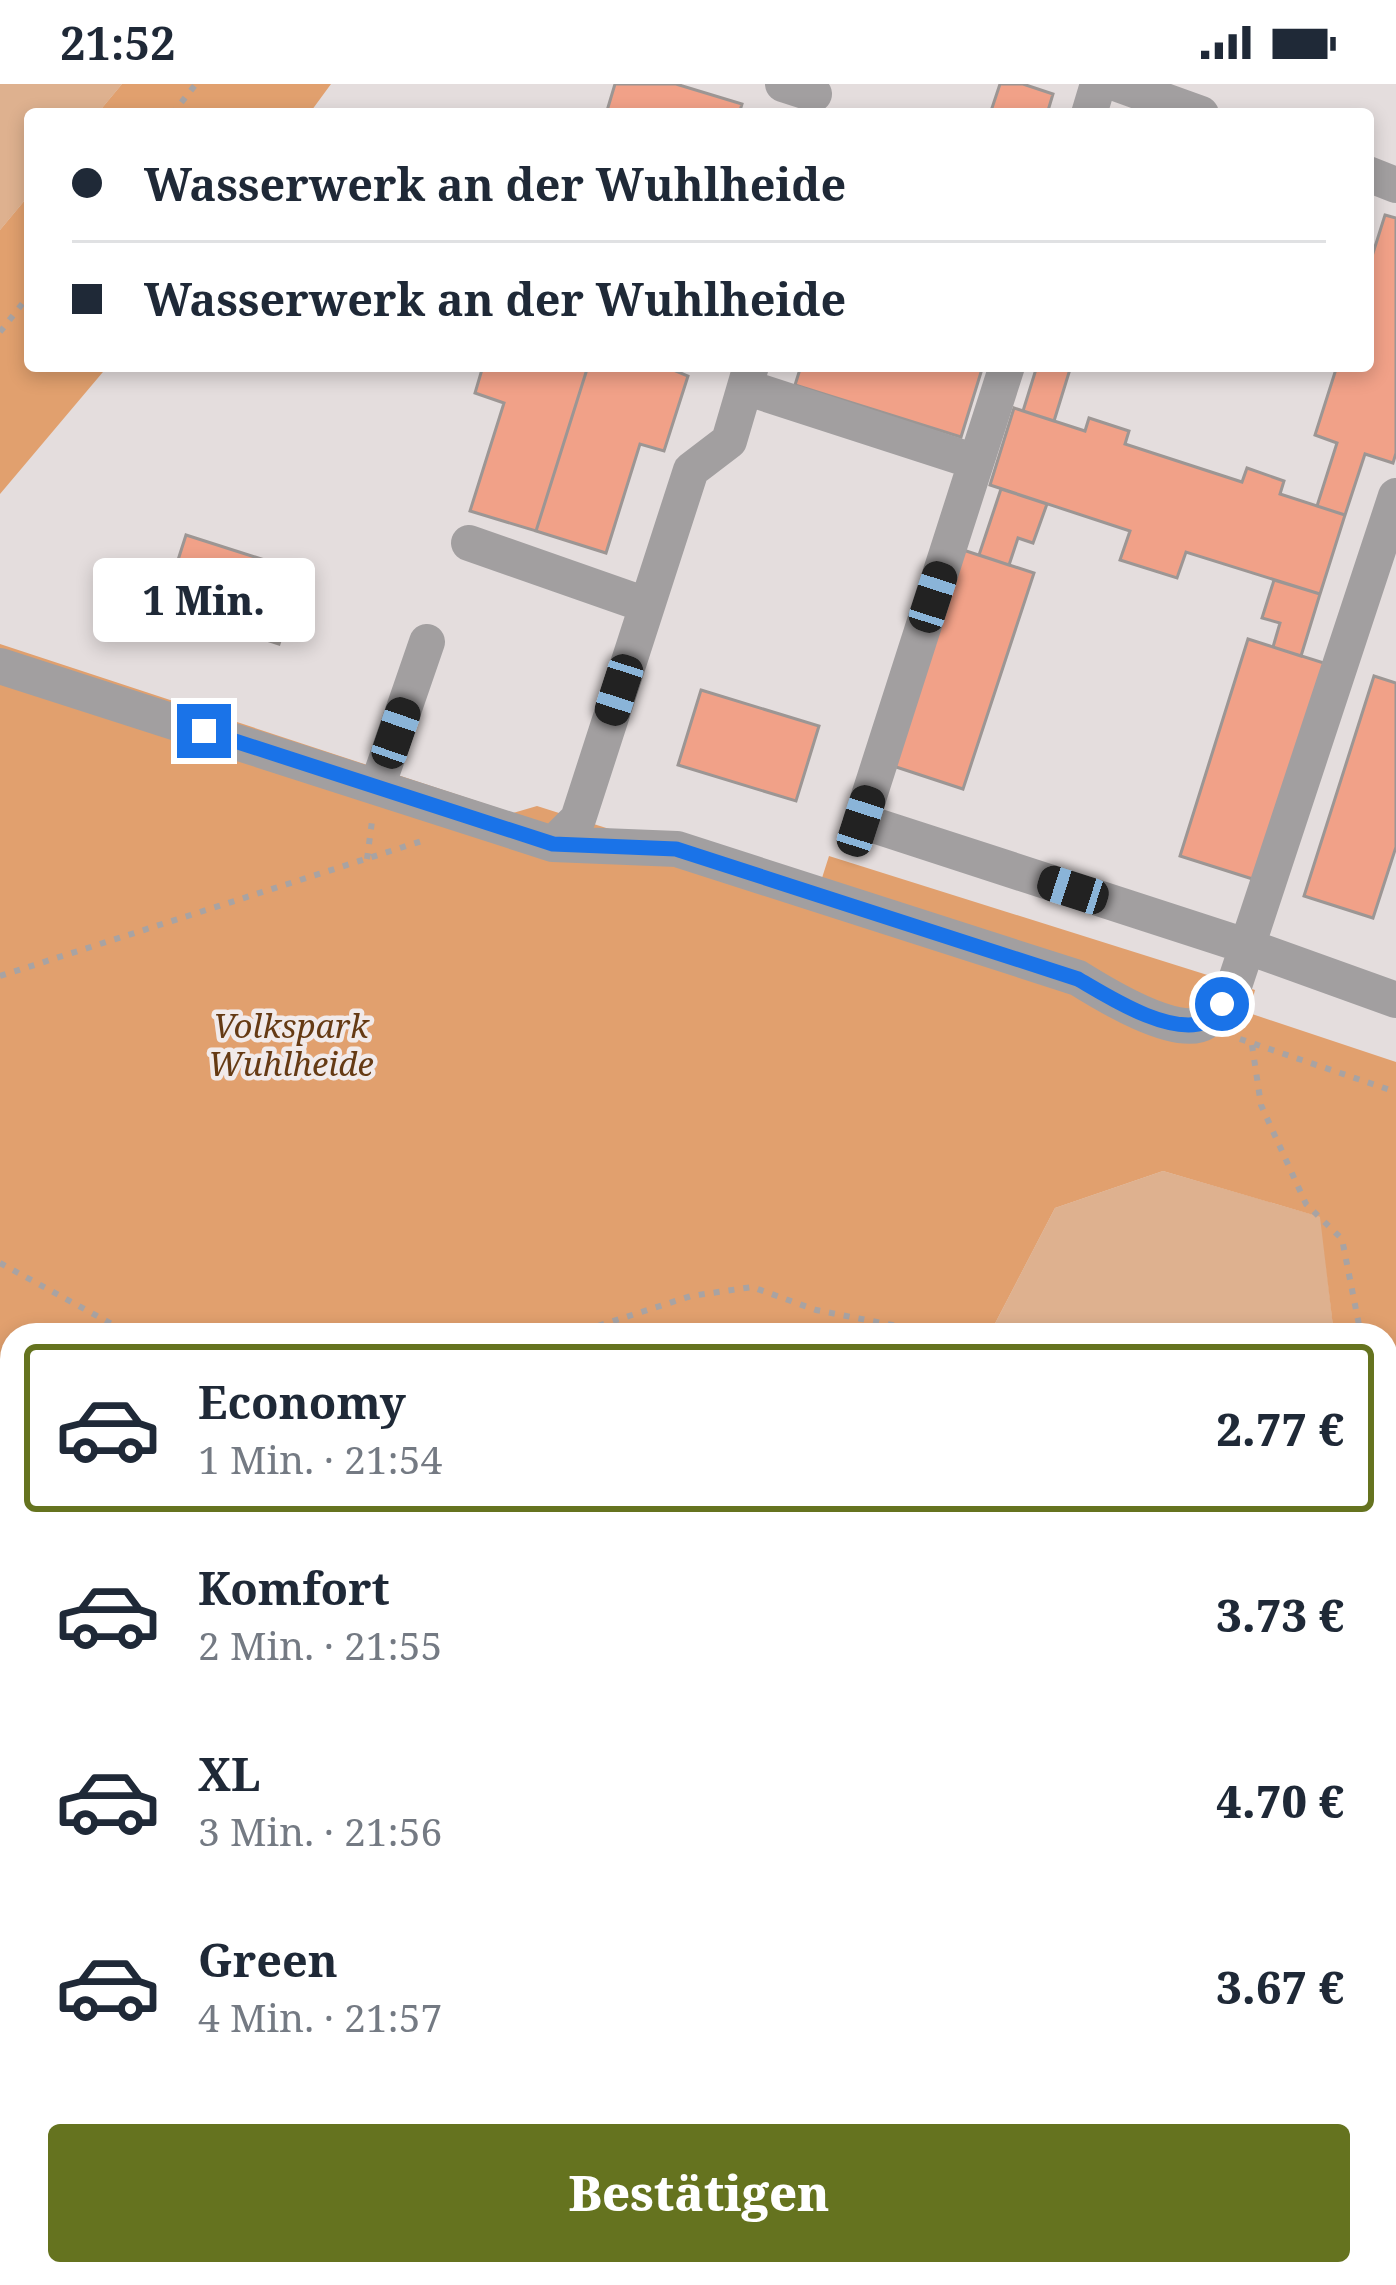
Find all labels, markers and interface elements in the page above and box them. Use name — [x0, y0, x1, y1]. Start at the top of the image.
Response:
text: 21:52 — [60, 12, 175, 73]
text: Wasserwerk an der Wuhlheide — [144, 153, 846, 214]
text: Wasserwerk an der Wuhlheide — [144, 268, 846, 329]
callout: 1 Min. — [93, 557, 315, 641]
car — [905, 557, 961, 637]
text: 1 Min. — [143, 573, 265, 626]
car — [591, 650, 647, 730]
car — [367, 693, 425, 773]
route end — [177, 704, 231, 758]
car — [833, 781, 889, 861]
car — [1033, 862, 1113, 918]
route start — [1195, 977, 1249, 1031]
park label: Volkspark Wuhlheide — [208, 1003, 374, 1086]
text: Economy — [198, 1371, 406, 1432]
icon: car — [54, 1374, 162, 1482]
text: 2.77 € — [1216, 1398, 1344, 1459]
text: 1 Min. · 21:54 — [198, 1432, 442, 1485]
text: Komfort — [198, 1557, 390, 1618]
icon: car — [54, 1560, 162, 1668]
text: 3.73 € — [1216, 1584, 1344, 1645]
text: 2 Min. · 21:55 — [198, 1618, 442, 1671]
text: XL — [198, 1743, 260, 1804]
icon: car — [54, 1746, 162, 1854]
text: 4.70 € — [1216, 1770, 1344, 1831]
text: 3 Min. · 21:56 — [198, 1804, 442, 1857]
text: Green — [198, 1929, 338, 1990]
icon: car — [54, 1932, 162, 2040]
text: 3.67 € — [1216, 1956, 1344, 2017]
text: 4 Min. · 21:57 — [198, 1990, 442, 2043]
button: Bestätigen — [48, 2124, 1350, 2262]

